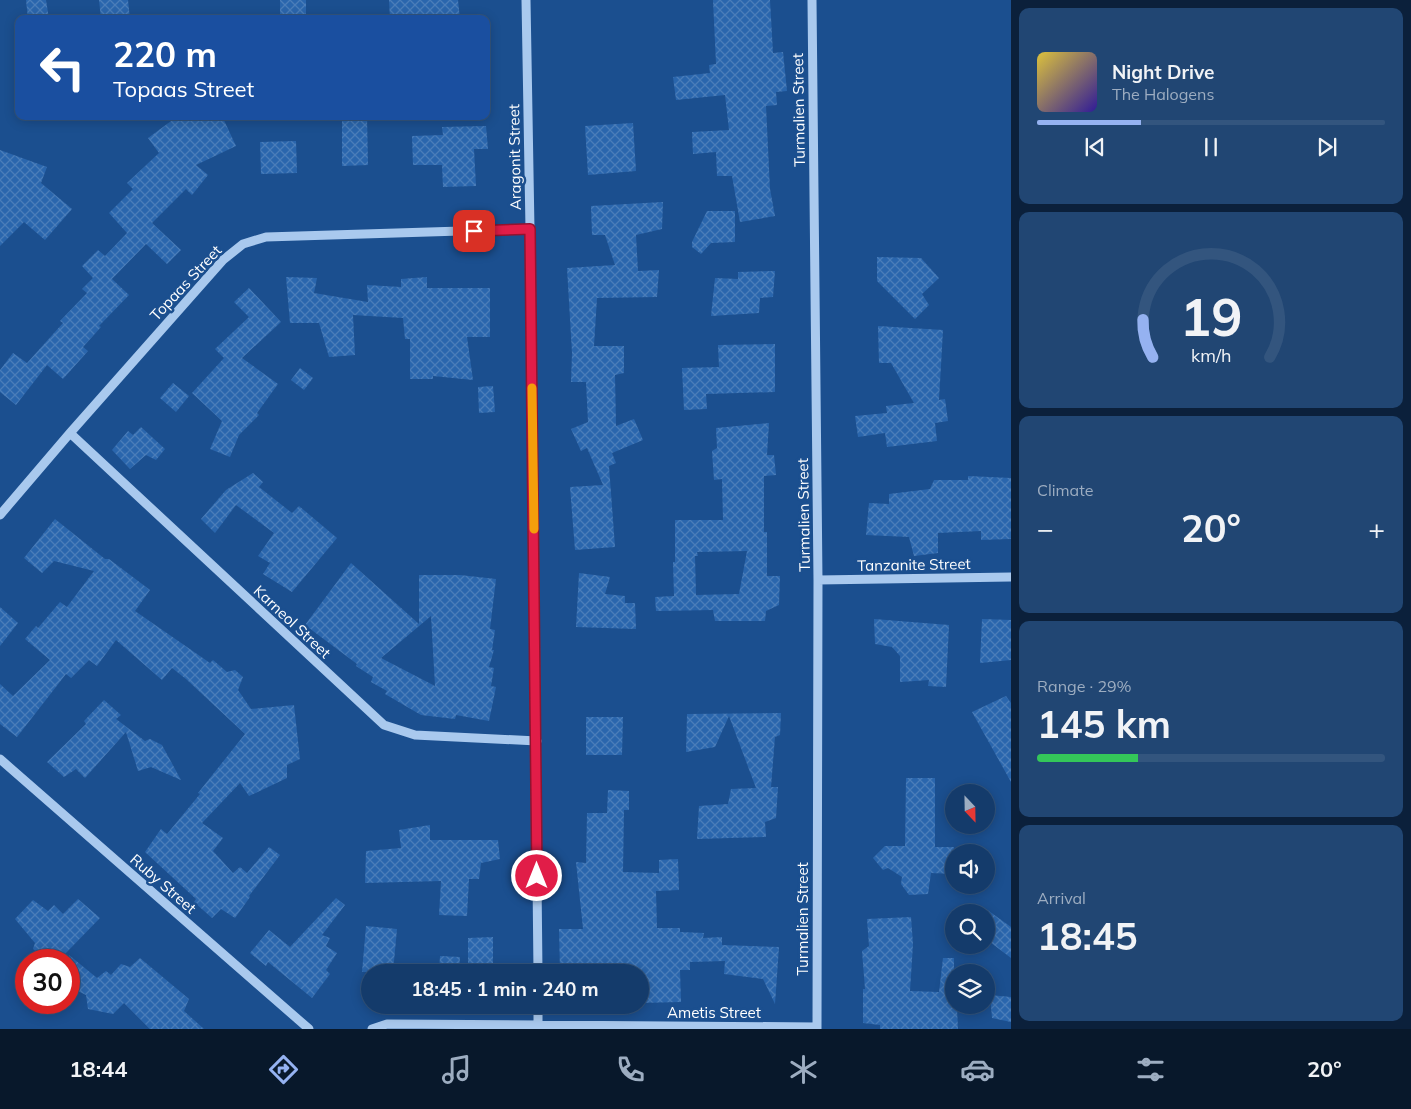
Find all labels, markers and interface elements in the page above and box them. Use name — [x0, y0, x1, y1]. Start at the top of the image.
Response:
text: 220 m — [113, 32, 217, 76]
icon: left — [30, 35, 95, 100]
street label: Turmalien Street — [788, 53, 809, 167]
text: Night Drive — [1112, 60, 1214, 84]
text: Topaas Street — [113, 75, 254, 103]
text: The Halogens — [1112, 84, 1214, 104]
street label: Aragonit Street — [504, 104, 525, 210]
icon: previous — [1081, 133, 1109, 161]
icon: pause — [1197, 133, 1225, 161]
icon: next — [1313, 133, 1341, 161]
pin — [453, 210, 495, 252]
icon: arrive — [460, 217, 488, 245]
street label: Topaas Street — [146, 241, 225, 324]
text: 19 — [1180, 284, 1242, 349]
text: km/h — [1191, 344, 1231, 366]
street label: Turmalien Street — [793, 458, 814, 572]
text: Climate — [1037, 480, 1093, 500]
text: 20° — [1181, 504, 1241, 552]
text: − — [1037, 511, 1054, 546]
text: + — [1368, 511, 1385, 546]
street label: Tanzanite Street — [857, 554, 971, 575]
street label: Karneol Street — [250, 581, 335, 662]
text: Range · 29% — [1037, 676, 1132, 696]
text: 145 km — [1037, 700, 1171, 748]
north arrow — [945, 784, 995, 834]
map controls — [945, 784, 995, 1014]
button: sound — [945, 844, 995, 894]
position arrow — [510, 849, 562, 901]
street label: Ruby Street — [126, 850, 200, 917]
street label: Turmalien Street — [793, 862, 812, 976]
text: Arrival — [1037, 888, 1086, 908]
button: search — [945, 904, 995, 954]
text: 18:45 — [1037, 912, 1138, 960]
speed limit sign: 30 — [15, 949, 80, 1014]
button: layers — [945, 964, 995, 1014]
text: 18:45 · 1 min · 240 m — [411, 977, 599, 1001]
street label: Ametis Street — [667, 1003, 761, 1022]
icon: directions — [266, 1052, 301, 1087]
icon: music — [439, 1052, 474, 1087]
icon: phone — [613, 1052, 648, 1087]
icon: climate — [786, 1052, 821, 1087]
icon: car — [960, 1052, 995, 1087]
icon: filters — [1133, 1052, 1168, 1087]
text: 18:44 — [69, 1055, 128, 1083]
text: 20° — [1307, 1055, 1342, 1083]

